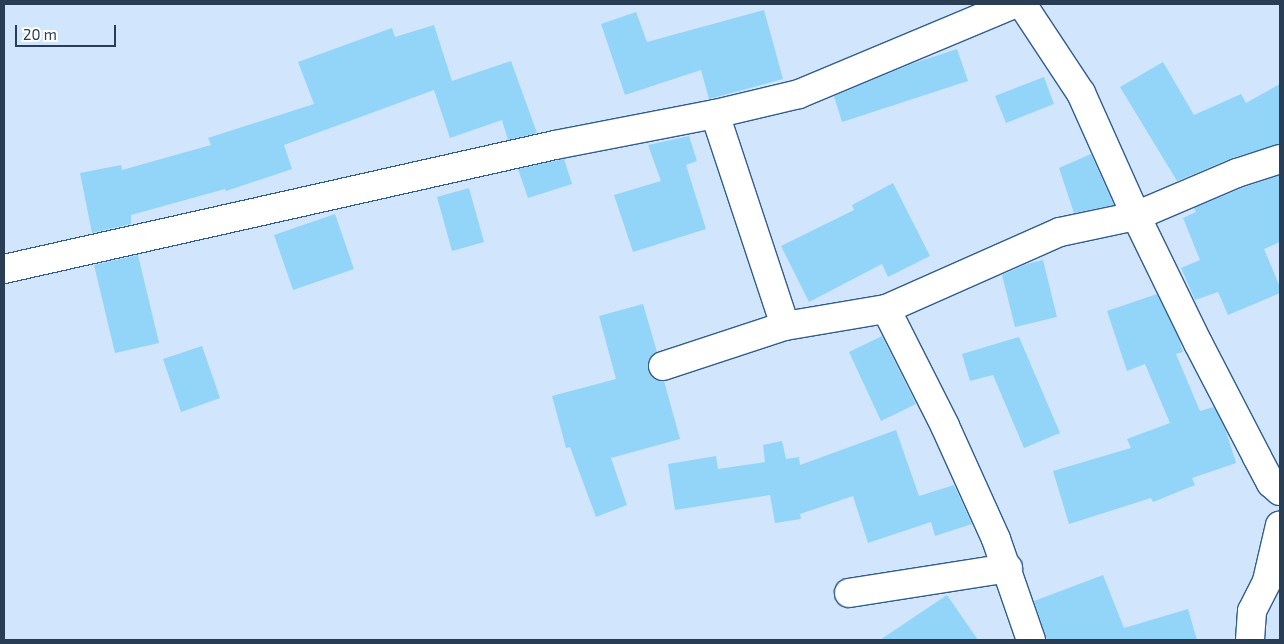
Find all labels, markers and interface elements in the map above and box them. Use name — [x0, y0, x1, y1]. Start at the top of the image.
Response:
scale bar — [18, 15, 119, 47]
text: 20 m — [23, 25, 57, 43]

